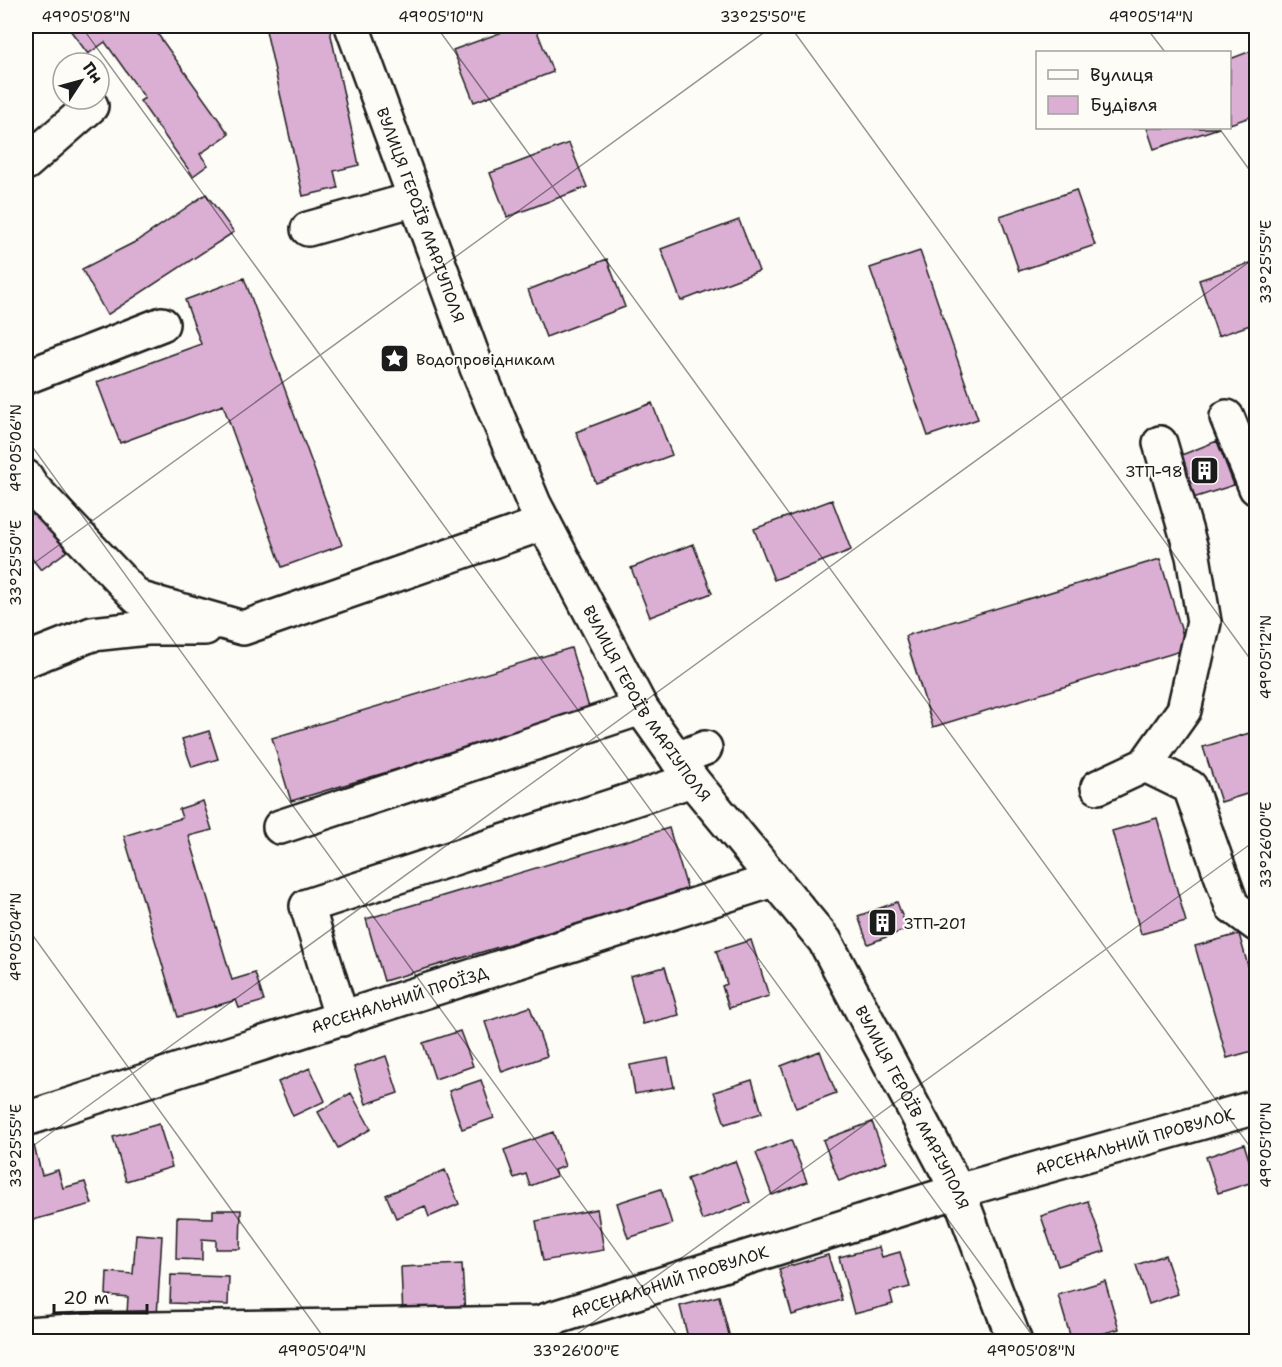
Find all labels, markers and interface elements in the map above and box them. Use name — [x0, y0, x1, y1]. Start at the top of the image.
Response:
text: 49°05'08"N — [42, 7, 130, 27]
text: 49°05'10"N — [398, 7, 484, 27]
text: 33°25'50"E — [720, 7, 806, 27]
text: 49°05'14"N — [1109, 7, 1193, 27]
north arrow — [51, 51, 111, 111]
legend — [1036, 51, 1231, 129]
text: Пн — [78, 58, 107, 87]
text: Вулиця — [1090, 63, 1154, 87]
text: Будівля — [1090, 93, 1158, 117]
street label: ВУЛИЦЯ ГЕРОЇВ МАРІУПОЛЯ — [372, 104, 470, 325]
text: 33°25'55"E — [1256, 220, 1276, 304]
place icon: Водопровідникам — [379, 343, 411, 375]
place label: Водопровідникам — [416, 349, 555, 370]
text: 49°05'06"N — [6, 404, 26, 492]
building icon: ЗТП-98 — [1188, 455, 1220, 487]
place label: ЗТП-98 — [1126, 461, 1183, 482]
text: 33°25'50"E — [6, 520, 26, 606]
street label: ВУЛИЦЯ ГЕРОЇВ МАРІУПОЛЯ — [578, 602, 716, 806]
text: 49°05'12"N — [1256, 615, 1276, 699]
text: 33°26'00"E — [1256, 801, 1276, 889]
text: 49°05'04"N — [6, 893, 26, 981]
building icon: ЗТП-201 — [867, 907, 899, 939]
place label: ЗТП-201 — [904, 913, 966, 934]
street label: АРСЕНАЛЬНИЙ ПРОЇЗД — [308, 961, 490, 1038]
street label: ВУЛИЦЯ ГЕРОЇВ МАРІУПОЛЯ — [851, 1002, 974, 1212]
text: 49°05'10"N — [1256, 1102, 1276, 1188]
street label: АРСЕНАЛЬНИЙ ПРОВУЛОК — [1033, 1103, 1237, 1179]
text: 33°25'55"E — [6, 1104, 26, 1188]
street label: АРСЕНАЛЬНИЙ ПРОВУЛОК — [568, 1241, 772, 1323]
scale bar — [54, 1277, 147, 1315]
text: 20 m — [63, 1286, 109, 1310]
text: 49°05'04"N — [278, 1341, 366, 1361]
text: 33°26'00"E — [532, 1341, 620, 1361]
text: 49°05'08"N — [987, 1341, 1075, 1361]

